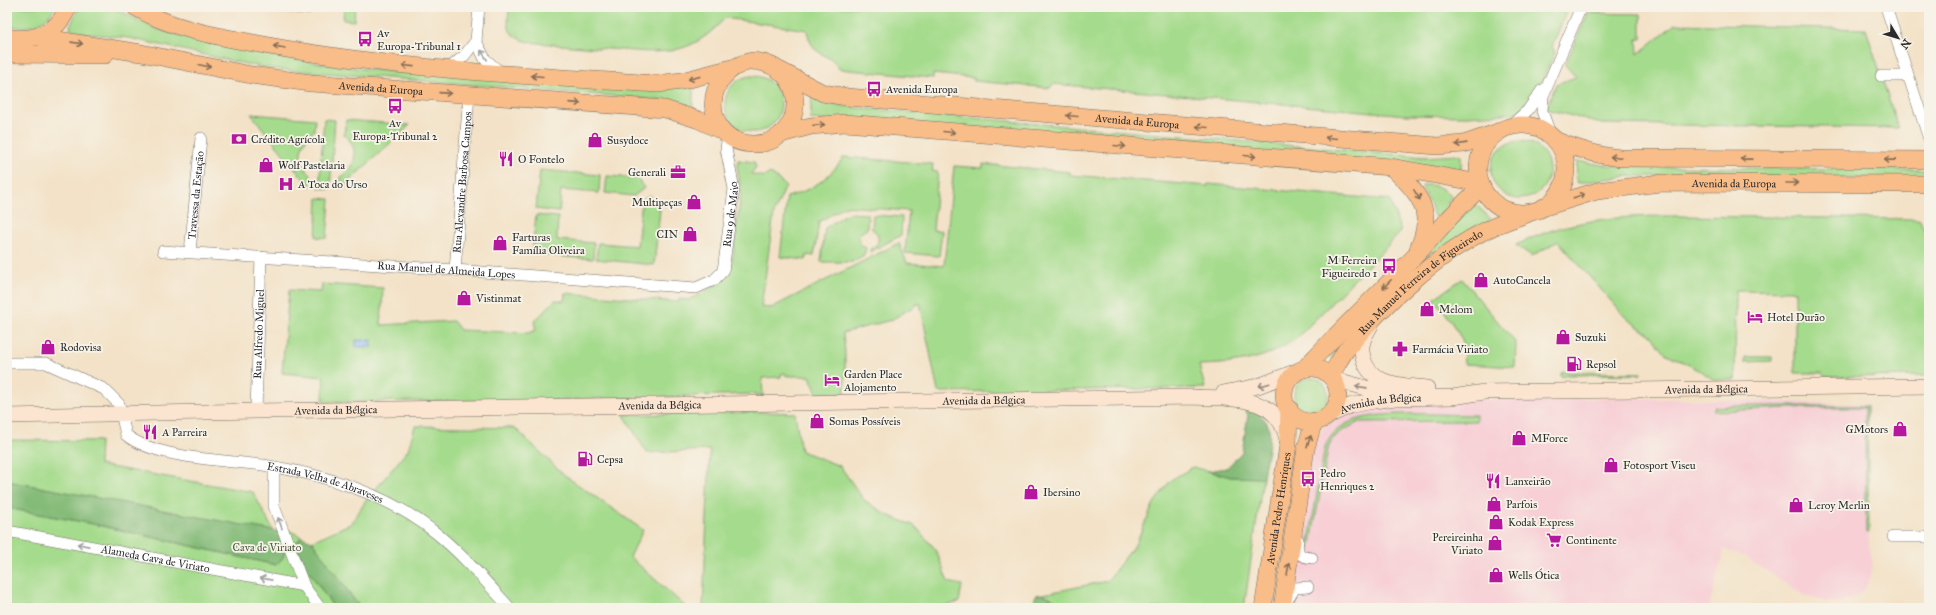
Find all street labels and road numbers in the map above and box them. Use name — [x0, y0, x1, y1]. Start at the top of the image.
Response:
street label: Avenida da Europa — [337, 78, 424, 98]
street label: Rua Alexandre Barbosa Campos — [450, 111, 474, 254]
street label: Avenida da Europa — [1094, 111, 1180, 131]
street label: Travessa da Estação — [185, 150, 206, 240]
street label: Avenida da Europa — [1691, 177, 1777, 190]
street label: Rua 9 de Maio — [720, 180, 741, 248]
street label: Rua Manuel Ferreira de Figueiredo — [1355, 226, 1485, 337]
street label: Rua Manuel de Almeida Lopes — [377, 258, 516, 281]
street label: Rua Alfredo Miguel — [251, 289, 266, 379]
street label: Avenida da Bélgica — [1664, 382, 1748, 396]
street label: Avenida da Bélgica — [1336, 391, 1422, 417]
street label: Avenida da Bélgica — [941, 393, 1026, 407]
street label: Avenida da Bélgica — [617, 398, 702, 412]
street label: Avenida da Bélgica — [293, 403, 378, 417]
street label: Avenida Pedro Henriques — [1263, 451, 1293, 566]
street label: Estrada Velha de Abraveses — [266, 459, 386, 506]
street label: Alameda Cava de Viriato — [99, 542, 211, 575]

